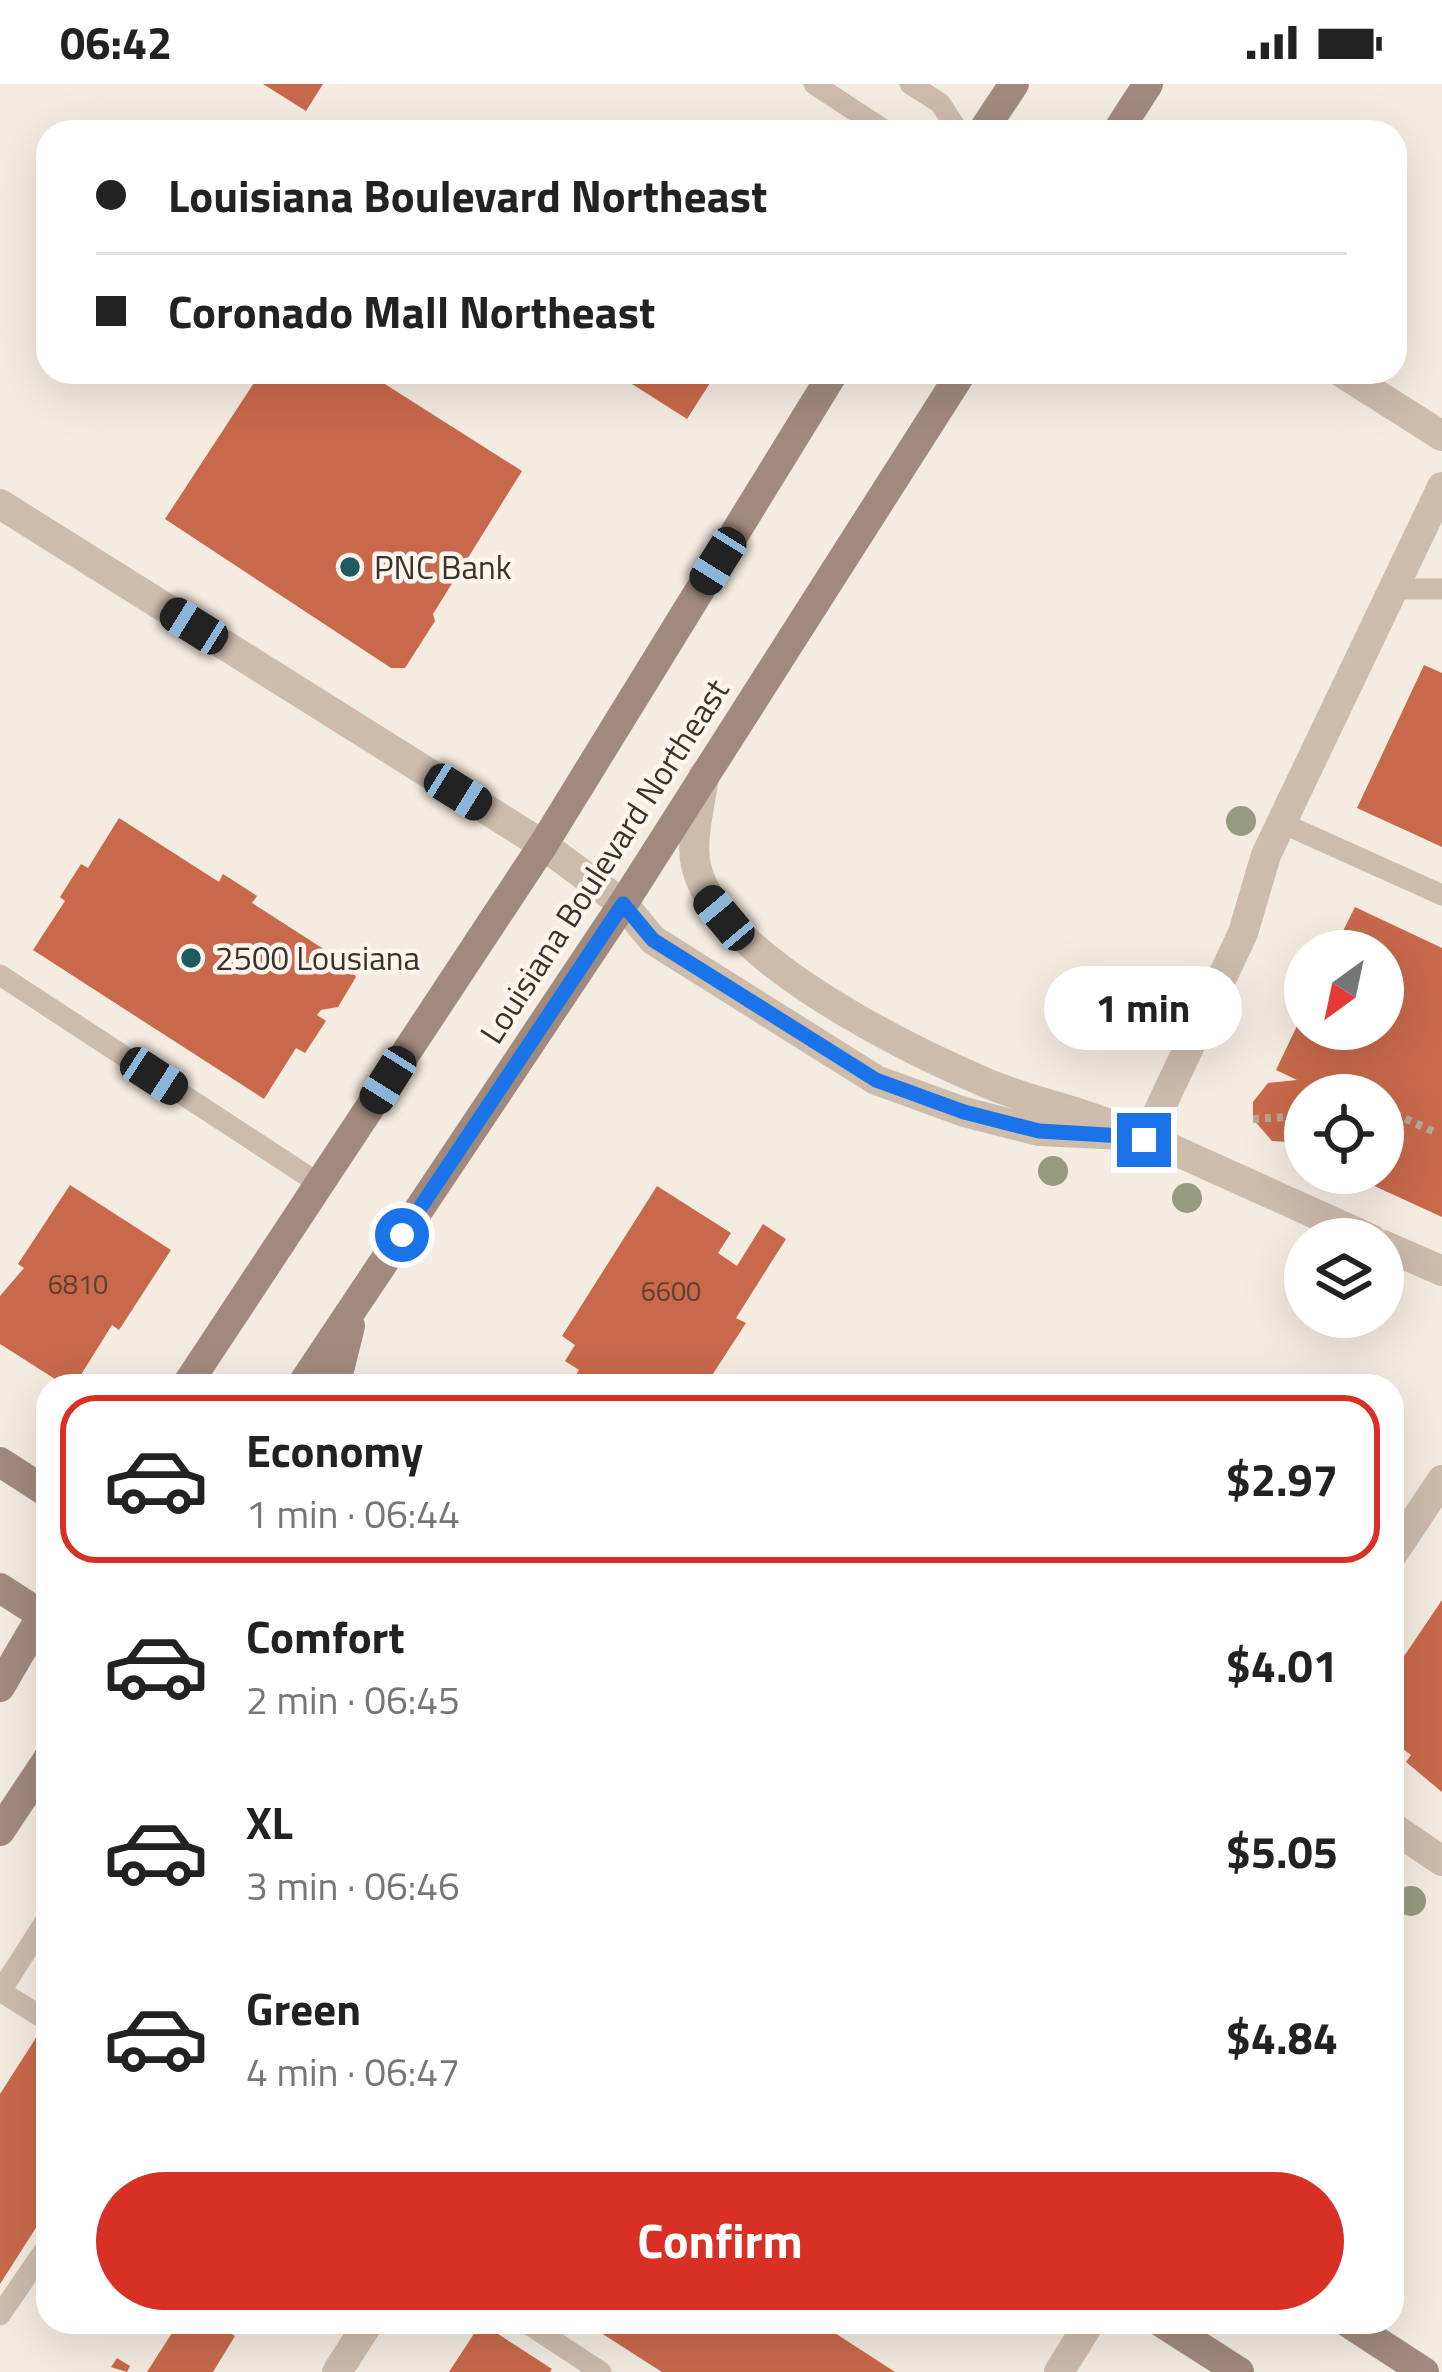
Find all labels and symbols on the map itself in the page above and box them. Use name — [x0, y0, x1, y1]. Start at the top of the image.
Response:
car — [684, 521, 752, 601]
place label: PNC Bank — [374, 542, 512, 592]
marker: PNC Bank — [337, 554, 363, 580]
car — [154, 592, 234, 660]
street label: Louisiana Boulevard Northeast — [467, 668, 741, 1053]
car — [418, 758, 498, 826]
car — [687, 879, 761, 957]
north arrow — [1284, 930, 1404, 1050]
place label: 2500 Lousiana — [215, 933, 420, 983]
marker: 2500 Lousiana — [178, 945, 204, 971]
callout: 1 min — [1045, 966, 1243, 1050]
car — [354, 1040, 422, 1120]
car — [114, 1041, 194, 1111]
route end — [1117, 1113, 1171, 1167]
route start — [375, 1208, 429, 1262]
house number: 6810 — [48, 1263, 108, 1304]
house number: 6600 — [641, 1270, 701, 1311]

